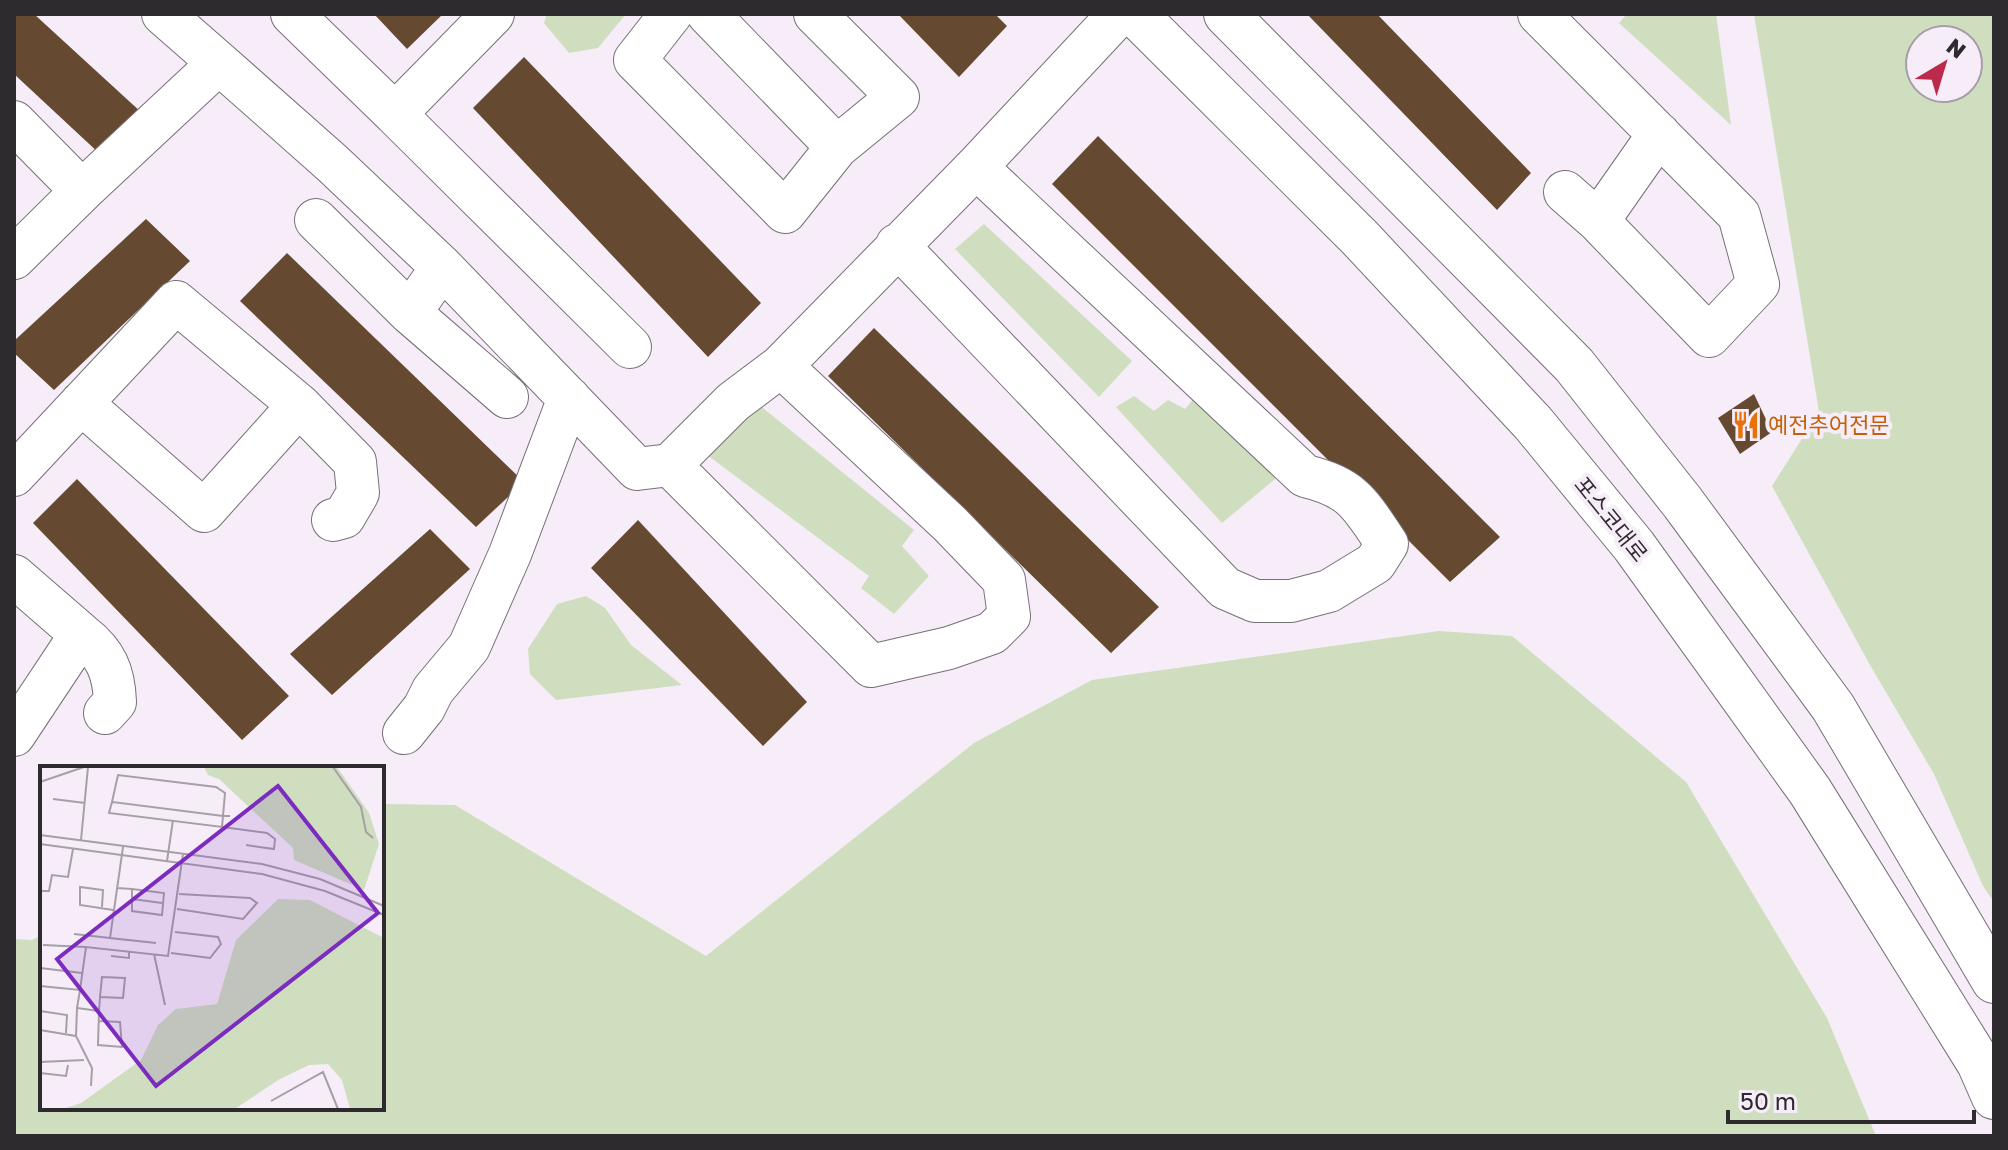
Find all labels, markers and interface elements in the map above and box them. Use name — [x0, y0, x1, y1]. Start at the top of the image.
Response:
north arrow — [1904, 24, 1984, 104]
text: N — [1942, 32, 1972, 64]
restaurant icon: 예전추어전문 — [1731, 410, 1761, 440]
place label: 예전추어전문 — [1768, 411, 1889, 438]
street label: 포스코대로 — [1569, 471, 1654, 567]
inset map — [40, 766, 384, 1110]
scale bar — [1728, 1074, 1974, 1124]
text: 50 m — [1740, 1086, 1796, 1115]

